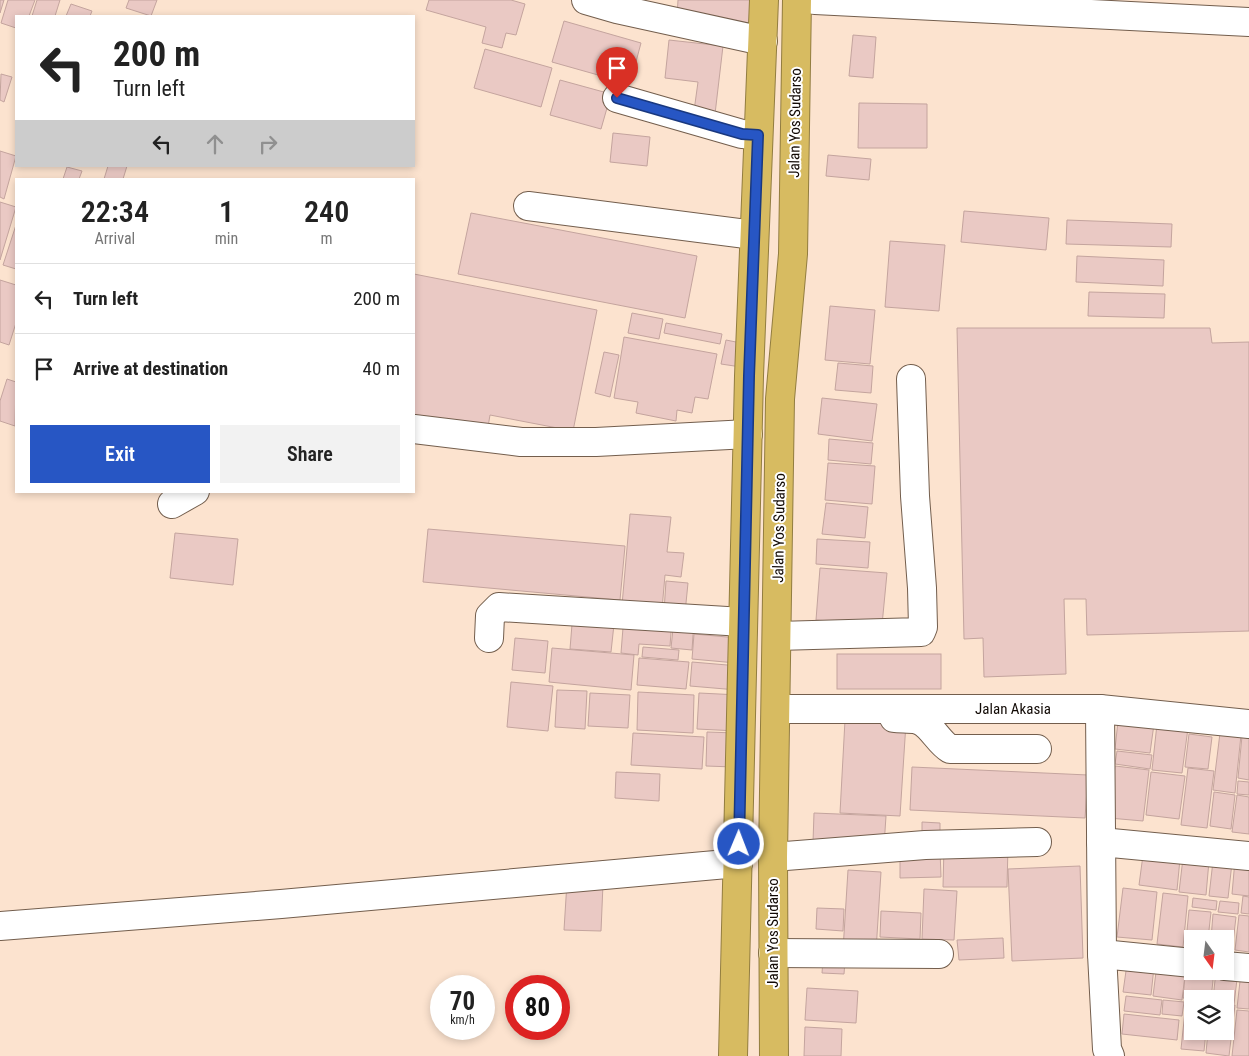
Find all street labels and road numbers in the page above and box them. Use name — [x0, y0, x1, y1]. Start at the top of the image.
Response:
street label: Jalan Yos Sudarso — [785, 68, 805, 178]
street label: Jalan Yos Sudarso — [769, 473, 789, 583]
street label: Jalan Akasia — [975, 700, 1051, 718]
street label: Jalan Yos Sudarso — [764, 878, 782, 988]

